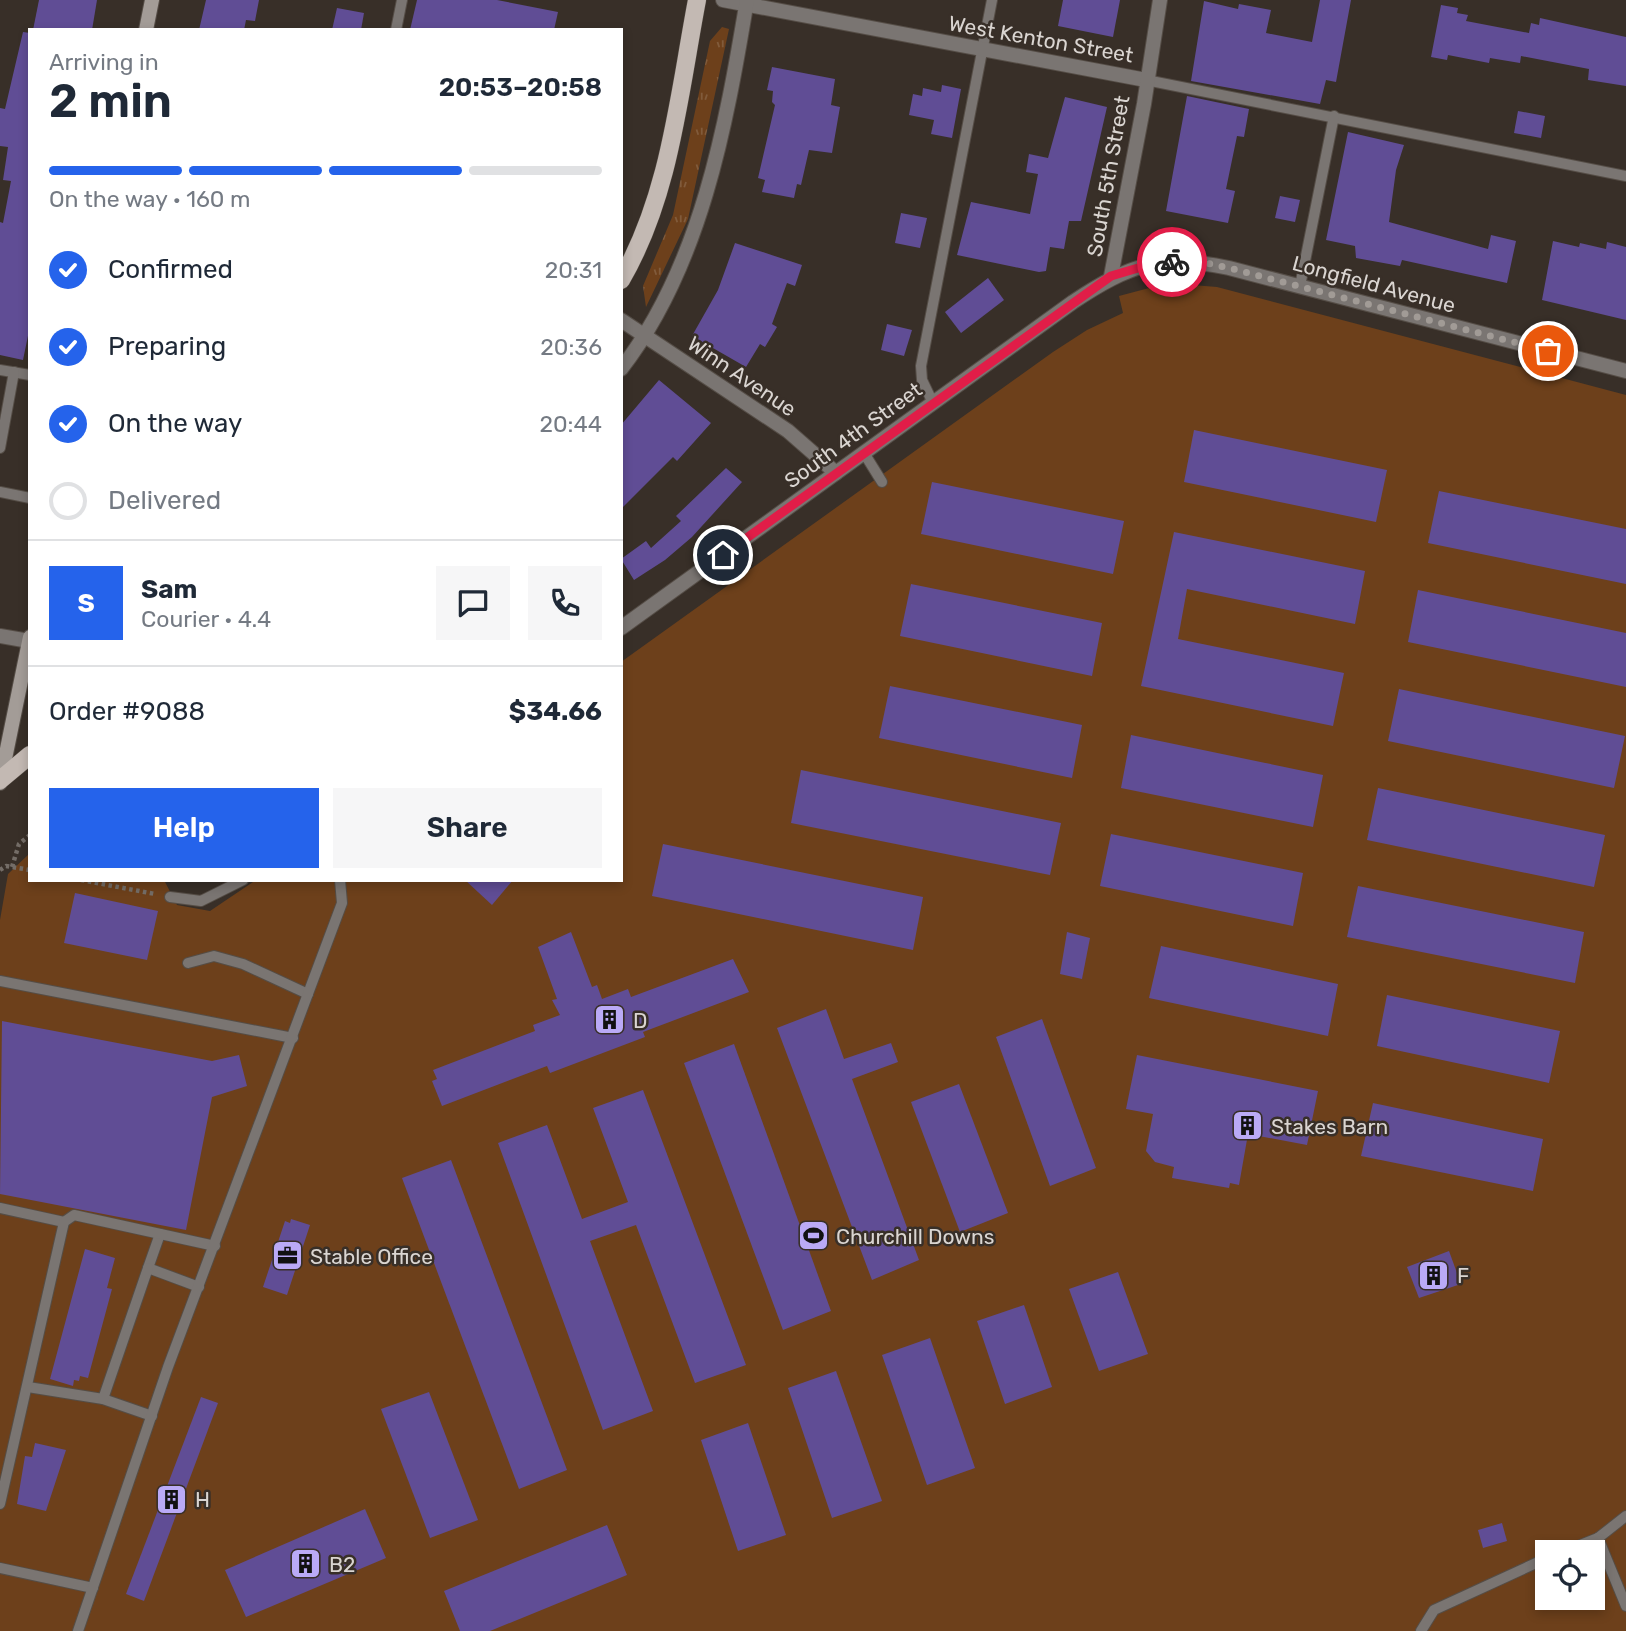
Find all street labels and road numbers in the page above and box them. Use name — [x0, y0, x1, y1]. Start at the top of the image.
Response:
street label: West Kenton Street — [947, 10, 1135, 68]
street label: South 5th Street — [1082, 93, 1134, 259]
street label: Longfield Avenue — [1290, 250, 1458, 318]
street label: Winn Avenue — [683, 331, 801, 421]
street label: South 4th Street — [779, 377, 927, 493]

